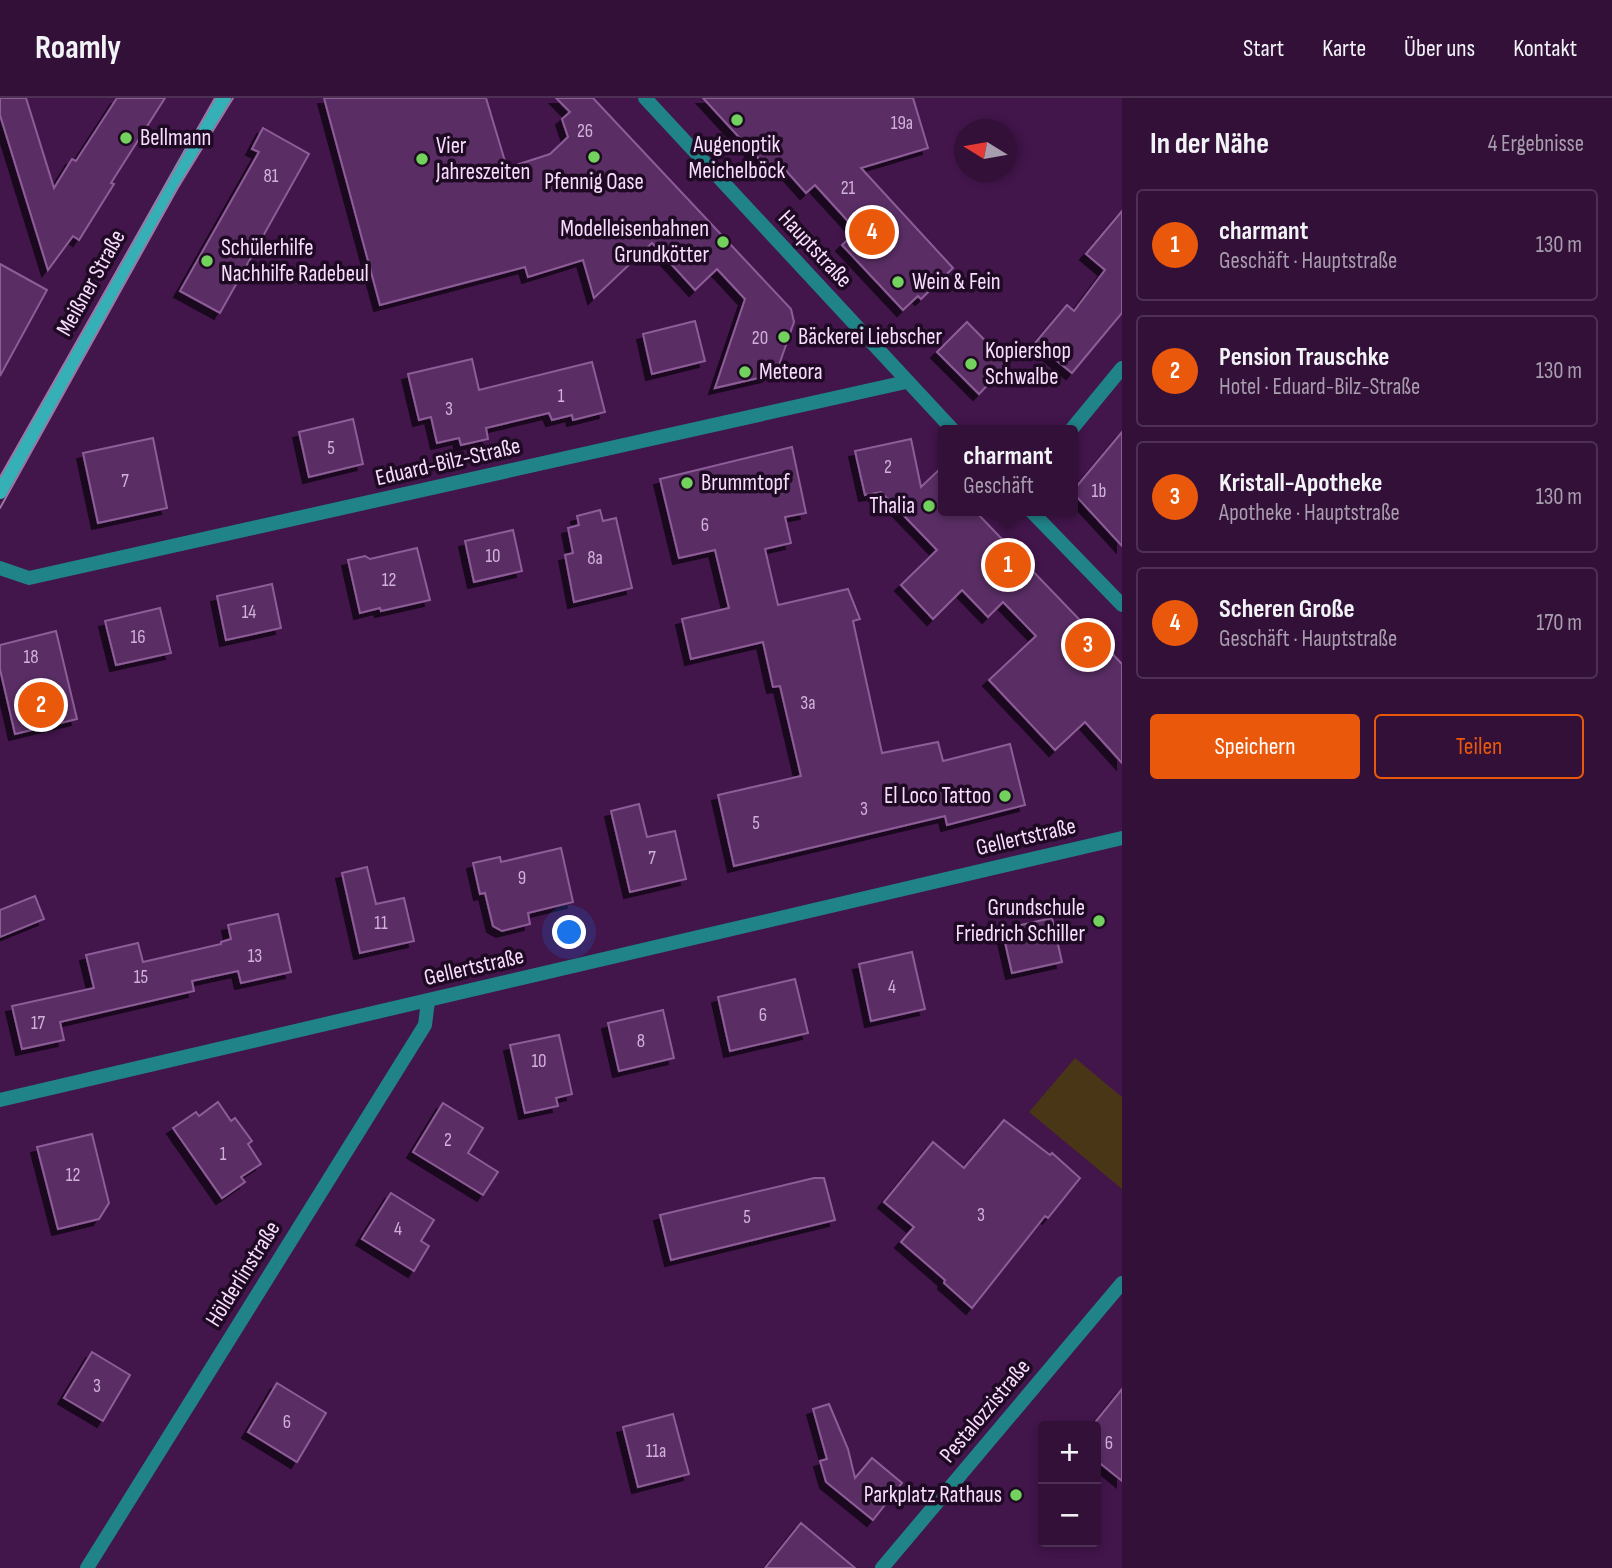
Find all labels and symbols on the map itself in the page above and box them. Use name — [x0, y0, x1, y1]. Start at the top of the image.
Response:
marker: Augenoptik Meichelböck — [729, 112, 745, 128]
house number: 19a — [891, 112, 913, 135]
north arrow — [954, 119, 1017, 182]
house number: 26 — [577, 120, 593, 143]
place label: Bellmann — [140, 124, 211, 152]
marker: Bellmann — [118, 130, 134, 146]
place label: Augenoptik Meichelböck — [689, 131, 786, 185]
place label: Vier Jahreszeiten — [435, 132, 530, 186]
marker: Pfennig Oase — [586, 149, 602, 165]
marker: Vier Jahreszeiten — [414, 151, 430, 167]
house number: 81 — [264, 165, 279, 188]
place label: Pfennig Oase — [544, 168, 644, 196]
house number: 21 — [841, 177, 856, 200]
street label: Hauptstraße — [772, 204, 858, 294]
pin: 4 — [849, 206, 895, 258]
place label: Modelleisenbahnen Grundkötter — [560, 215, 709, 269]
street label: Meißner Straße — [50, 225, 132, 341]
place label: Schülerhilfe Nachhilfe Radebeul — [221, 234, 369, 288]
marker: Modelleisenbahnen Grundkötter — [715, 234, 731, 250]
marker: Schülerhilfe Nachhilfe Radebeul — [199, 253, 215, 269]
place label: Wein & Fein — [912, 268, 1001, 296]
marker: Wein & Fein — [890, 274, 906, 290]
place label: Bäckerei Liebscher — [798, 323, 943, 351]
house number: 20 — [752, 327, 768, 350]
marker: Bäckerei Liebscher — [776, 329, 792, 345]
place label: Kopiershop Schwalbe — [985, 337, 1071, 391]
marker: Kopiershop Schwalbe — [963, 356, 979, 372]
place label: Meteora — [759, 358, 823, 386]
marker: Meteora — [737, 364, 753, 380]
house number: 1 — [558, 385, 565, 408]
house number: 3 — [445, 398, 453, 421]
street label: Eduard-Bilz-Straße — [373, 432, 523, 492]
house number: 5 — [327, 437, 335, 460]
house number: 2 — [884, 456, 892, 479]
place label: Brummtopf — [701, 469, 790, 497]
house number: 7 — [121, 470, 129, 493]
marker: Brummtopf — [679, 475, 695, 491]
house number: 1b — [1092, 480, 1106, 503]
place label: Thalia — [869, 492, 915, 520]
marker: Thalia — [921, 498, 937, 514]
house number: 6 — [701, 514, 709, 537]
pin: 1 — [985, 539, 1031, 591]
house number: 10 — [485, 545, 501, 568]
house number: 8a — [587, 547, 603, 570]
house number: 12 — [382, 569, 396, 592]
house number: 14 — [242, 601, 256, 624]
pin: 3 — [1065, 619, 1111, 671]
house number: 16 — [131, 626, 145, 649]
house number: 18 — [24, 646, 38, 669]
pin: 2 — [18, 679, 64, 731]
house number: 3a — [800, 692, 816, 715]
place label: El Loco Tattoo — [884, 782, 991, 810]
marker: El Loco Tattoo — [997, 788, 1013, 804]
house number: 3 — [860, 798, 868, 821]
house number: 5 — [752, 812, 760, 835]
street label: Gellertstraße — [973, 812, 1079, 862]
house number: 7 — [648, 847, 656, 870]
house number: 9 — [518, 867, 526, 890]
place label: Grundschule Friedrich Schiller — [955, 894, 1085, 948]
house number: 11 — [374, 912, 388, 935]
marker: Grundschule Friedrich Schiller — [1091, 913, 1107, 929]
your location — [552, 915, 586, 949]
street label: Gellertstraße — [421, 942, 527, 992]
house number: 13 — [248, 945, 262, 968]
house number: 15 — [134, 966, 148, 989]
house number: 4 — [888, 976, 896, 999]
house number: 6 — [759, 1004, 767, 1027]
house number: 17 — [31, 1012, 46, 1035]
house number: 8 — [637, 1030, 645, 1053]
house number: 10 — [531, 1050, 547, 1073]
house number: 2 — [444, 1129, 452, 1152]
house number: 1 — [220, 1143, 227, 1166]
house number: 12 — [66, 1164, 80, 1187]
house number: 3 — [977, 1204, 985, 1227]
house number: 5 — [743, 1206, 751, 1229]
street label: Hölderlinstraße — [200, 1216, 286, 1332]
house number: 4 — [394, 1218, 402, 1241]
street label: Pestalozzistraße — [934, 1353, 1036, 1469]
house number: 3 — [93, 1375, 101, 1398]
house number: 6 — [283, 1411, 291, 1434]
house number: 6 — [1105, 1432, 1113, 1455]
house number: 11a — [646, 1440, 666, 1463]
place label: Parkplatz Rathaus — [864, 1481, 1002, 1509]
marker: Parkplatz Rathaus — [1008, 1487, 1024, 1503]

